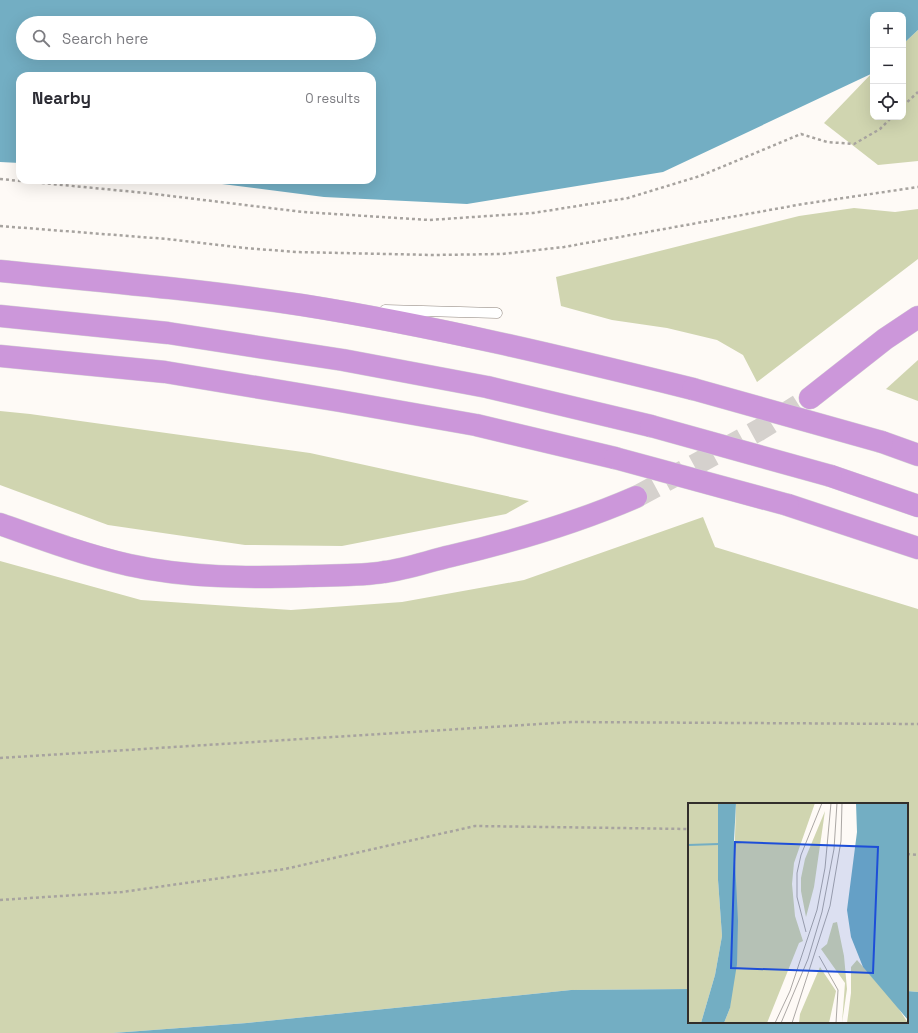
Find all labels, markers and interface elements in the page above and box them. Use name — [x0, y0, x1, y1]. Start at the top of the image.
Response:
map controls — [870, 12, 906, 120]
button: + — [870, 12, 906, 48]
search box — [16, 16, 376, 60]
icon: search — [30, 27, 52, 49]
text: Search here — [62, 29, 148, 48]
button: − — [870, 48, 906, 84]
button: locate — [870, 84, 906, 120]
text: Nearby — [32, 87, 91, 109]
text: 0 results — [305, 90, 360, 107]
inset map — [688, 803, 908, 1023]

